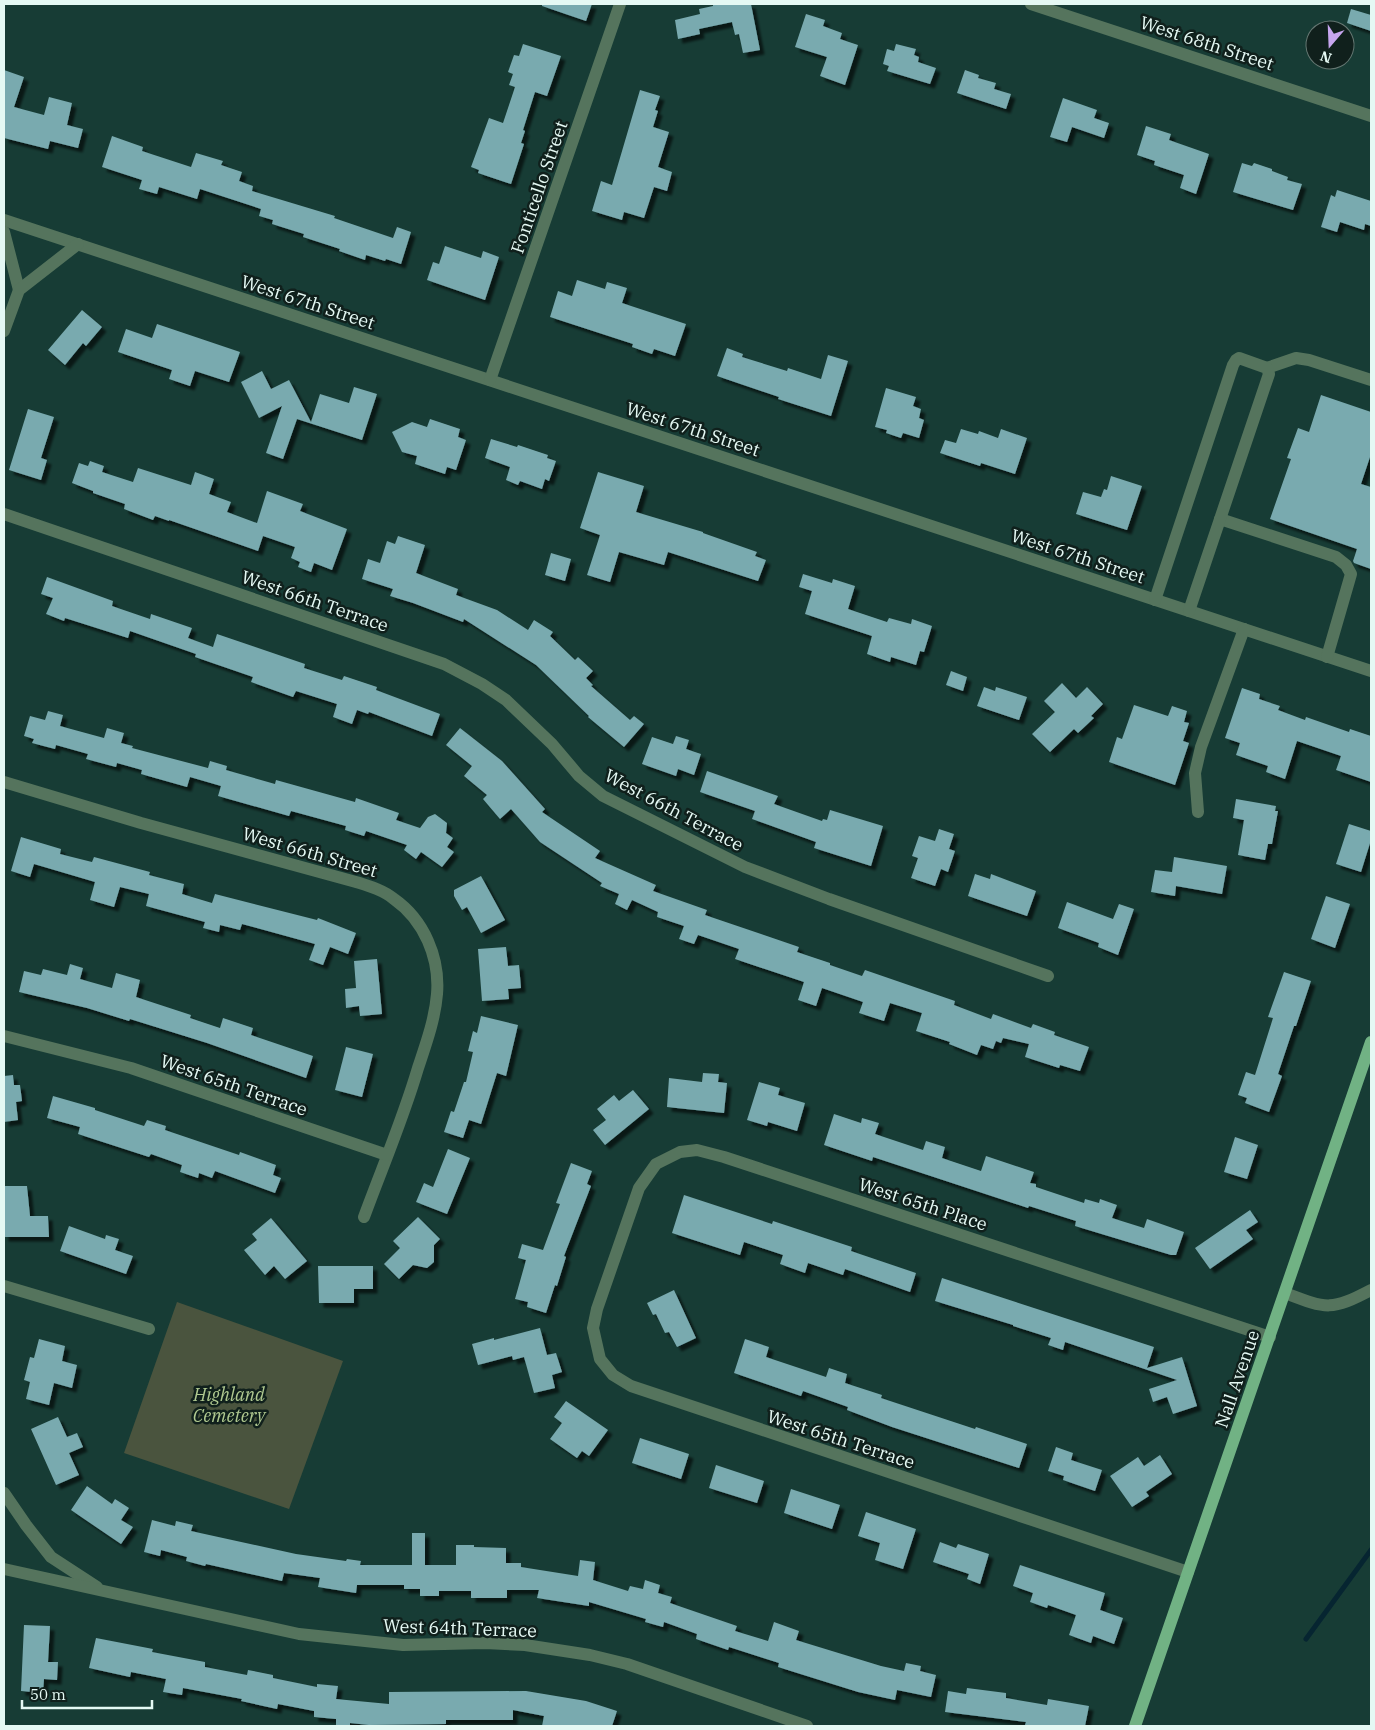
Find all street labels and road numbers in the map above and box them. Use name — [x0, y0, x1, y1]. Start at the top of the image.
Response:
street label: West 68th Street — [1137, 11, 1277, 75]
street label: Fonticello Street — [506, 118, 572, 256]
street label: West 67th Street — [238, 270, 378, 334]
street label: West 67th Street — [623, 397, 763, 461]
street label: West 67th Street — [1008, 524, 1148, 588]
street label: West 66th Terrace — [238, 565, 392, 637]
street label: West 66th Terrace — [601, 764, 747, 856]
street label: West 66th Street — [240, 822, 380, 882]
street label: West 65th Terrace — [157, 1049, 311, 1121]
street label: West 65th Place — [856, 1172, 990, 1236]
street label: Nall Avenue — [1210, 1327, 1264, 1431]
street label: West 65th Terrace — [764, 1404, 918, 1474]
street label: West 64th Terrace — [383, 1614, 537, 1642]

